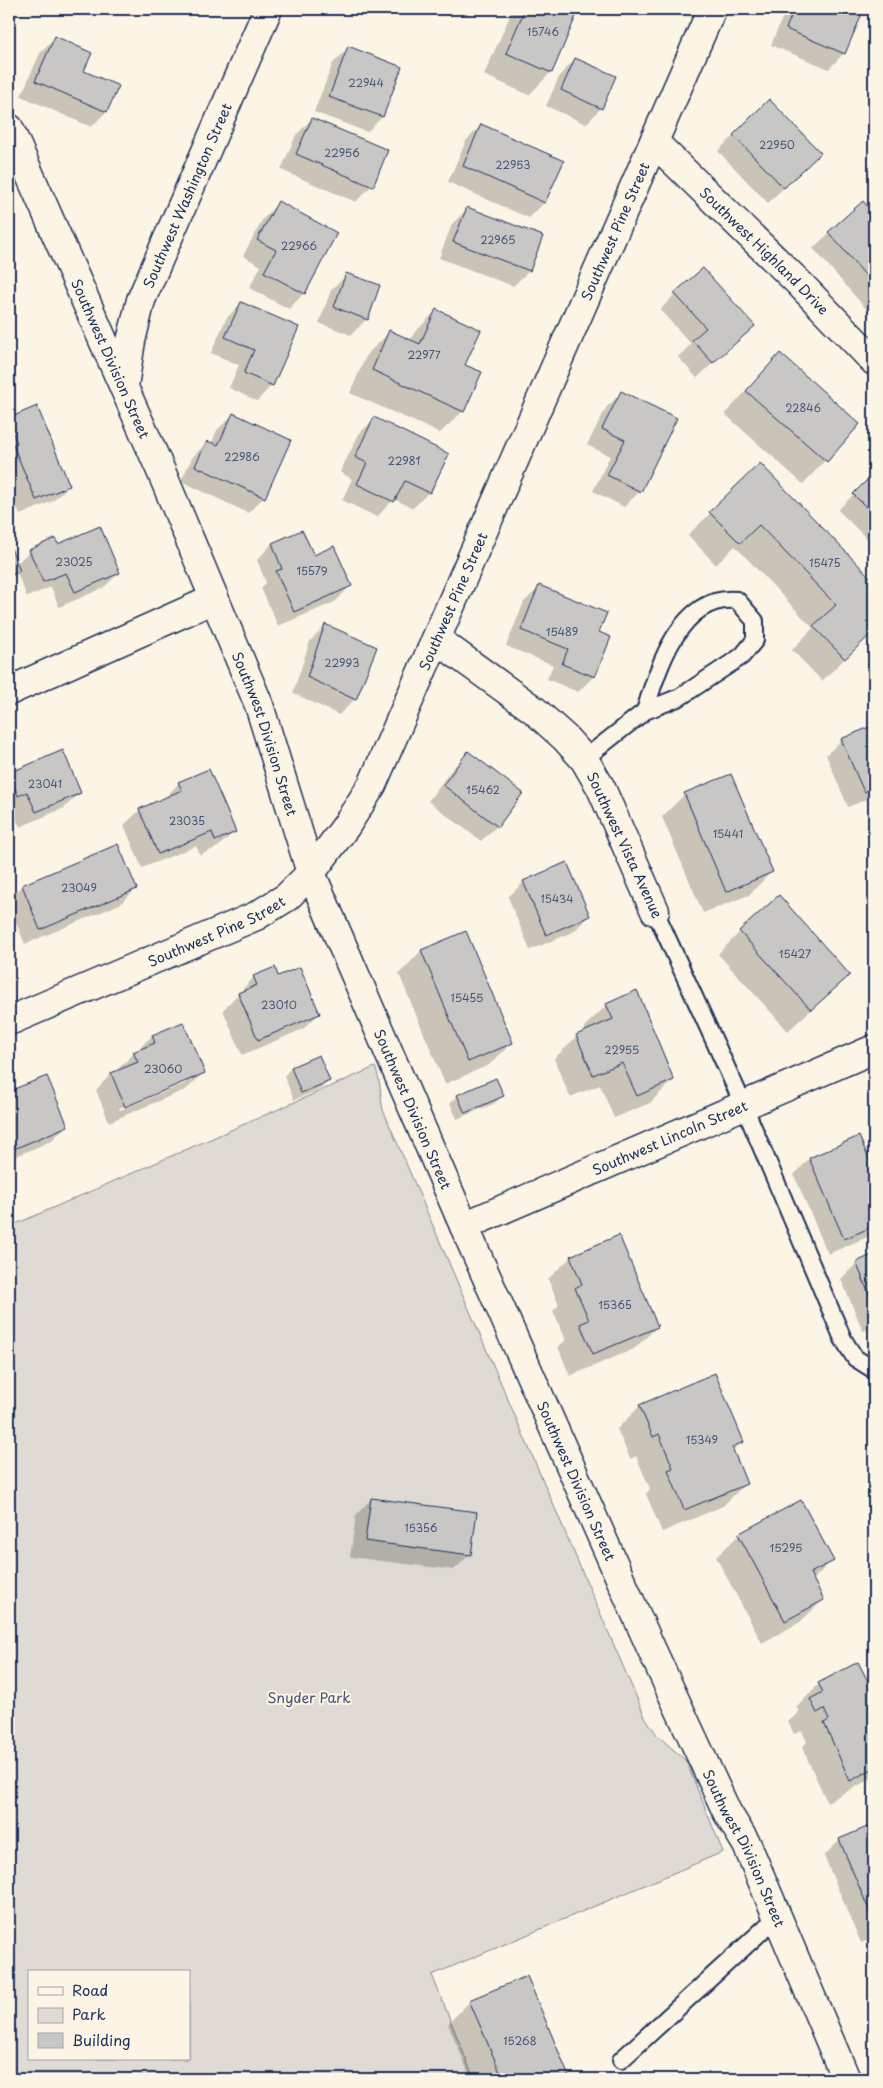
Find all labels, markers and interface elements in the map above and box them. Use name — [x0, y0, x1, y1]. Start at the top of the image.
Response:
house number: 15746 — [527, 23, 559, 40]
house number: 22944 — [348, 74, 384, 91]
street label: Southwest Washington Street — [137, 99, 236, 291]
house number: 22950 — [759, 136, 795, 153]
house number: 22956 — [324, 144, 360, 161]
house number: 22953 — [495, 156, 531, 173]
street label: Southwest Pine Street — [575, 158, 654, 303]
street label: Southwest Highland Drive — [695, 182, 834, 319]
house number: 22965 — [480, 231, 516, 248]
house number: 22966 — [281, 237, 317, 254]
street label: Southwest Division Street — [67, 275, 156, 442]
house number: 22977 — [407, 346, 441, 363]
house number: 22846 — [785, 399, 821, 416]
house number: 22986 — [224, 448, 260, 465]
house number: 22981 — [388, 452, 420, 469]
street label: Southwest Pine Street — [413, 528, 492, 673]
house number: 23025 — [55, 553, 93, 570]
house number: 15475 — [809, 554, 841, 571]
house number: 15579 — [296, 562, 328, 579]
house number: 15489 — [546, 623, 578, 640]
street label: Southwest Division Street — [227, 648, 303, 819]
house number: 22993 — [325, 654, 359, 671]
street label: Southwest Vista Avenue — [582, 769, 668, 922]
house number: 23041 — [28, 775, 62, 792]
house number: 15462 — [466, 781, 500, 798]
house number: 23035 — [169, 812, 205, 829]
house number: 15441 — [713, 825, 743, 842]
house number: 23049 — [61, 879, 97, 896]
street label: Southwest Pine Street — [144, 890, 289, 971]
house number: 15434 — [541, 890, 573, 907]
house number: 15427 — [779, 945, 811, 962]
house number: 15455 — [451, 989, 483, 1006]
house number: 23010 — [261, 996, 297, 1013]
street label: Southwest Division Street — [369, 1026, 457, 1193]
house number: 22955 — [605, 1041, 639, 1058]
house number: 23060 — [144, 1060, 182, 1077]
street label: Southwest Lincoln Street — [589, 1094, 751, 1180]
house number: 15365 — [598, 1296, 632, 1313]
street label: Southwest Division Street — [532, 1398, 621, 1564]
house number: 15349 — [686, 1431, 718, 1448]
house number: 15356 — [404, 1519, 438, 1536]
house number: 15295 — [770, 1539, 802, 1556]
park label: Snyder Park — [267, 1687, 351, 1708]
street label: Southwest Division Street — [698, 1766, 791, 1930]
legend — [28, 1970, 190, 2060]
text: Road — [72, 1978, 108, 2001]
text: Park — [72, 2002, 106, 2025]
text: Building — [72, 2028, 131, 2051]
house number: 15268 — [503, 2032, 537, 2049]

